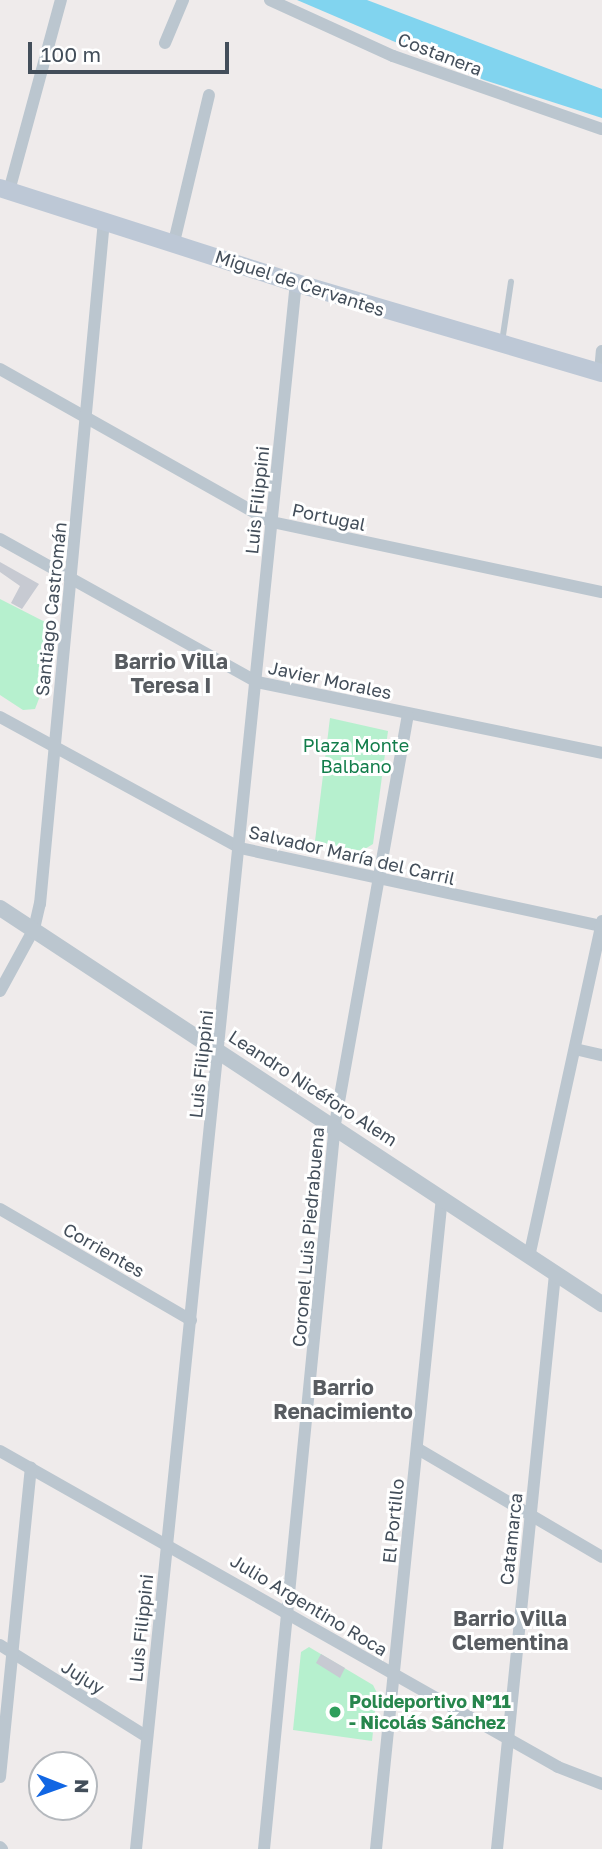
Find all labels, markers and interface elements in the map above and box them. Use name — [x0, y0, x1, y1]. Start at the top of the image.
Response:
scale bar — [32, 28, 233, 72]
street label: Costanera — [395, 28, 485, 80]
text: 100 m — [41, 41, 101, 67]
street label: Miguel de Cervantes — [212, 245, 388, 321]
street label: Luis Filippini — [241, 445, 273, 555]
street label: Portugal — [290, 499, 368, 535]
street label: Santiago Castromán — [31, 521, 71, 697]
district label: Barrio Villa Teresa I — [114, 648, 228, 698]
street label: Javier Morales — [266, 656, 394, 704]
park label: Plaza Monte Balbano — [303, 735, 409, 778]
street label: Salvador María del Carril — [247, 821, 457, 889]
street label: Luis Filippini — [185, 1009, 217, 1119]
street label: Leandro Nicéforo Alem — [225, 1025, 401, 1151]
street label: Coronel Luis Piedrabuena — [288, 1126, 328, 1348]
street label: Corrientes — [59, 1218, 149, 1282]
district label: Barrio Renacimiento — [273, 1374, 413, 1424]
street label: El Portillo — [378, 1478, 408, 1564]
street label: Catamarca — [495, 1492, 527, 1586]
street label: Julio Argentino Roca — [227, 1550, 391, 1660]
street label: Luis Filippini — [125, 1573, 157, 1683]
district label: Barrio Villa Clementina — [452, 1605, 568, 1655]
street label: Jujuy — [57, 1655, 109, 1699]
place label: Polideportivo N°11 - Nicolás Sánchez — [349, 1691, 511, 1734]
marker: Polideportivo N°11 - Nicolás Sánchez — [327, 1704, 343, 1720]
north arrow — [28, 1751, 98, 1821]
text: N — [71, 1779, 94, 1794]

